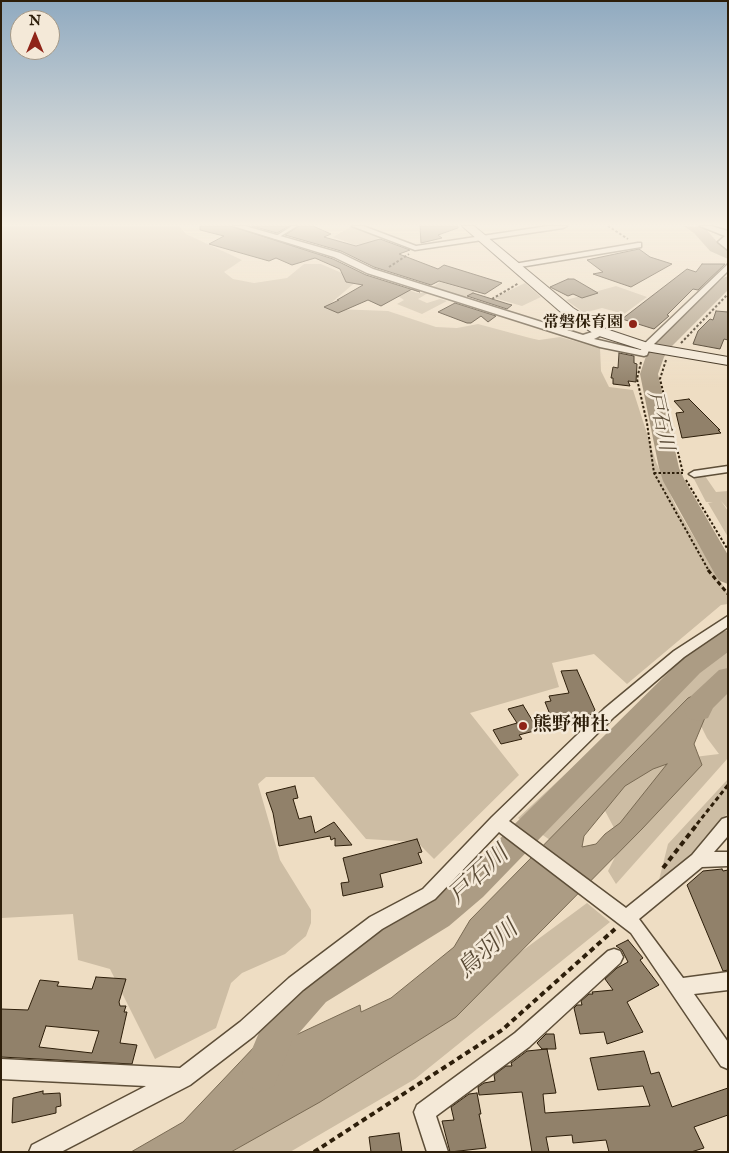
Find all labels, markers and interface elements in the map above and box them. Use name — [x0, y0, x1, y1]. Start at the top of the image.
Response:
north arrow — [10, 10, 60, 60]
text: N — [29, 12, 41, 30]
place label: 常磐保育園 — [543, 314, 623, 334]
marker: 常磐保育園 — [627, 318, 639, 330]
water label: 戸石川 — [641, 389, 677, 453]
place label: 熊野神社 — [533, 715, 609, 737]
marker: 熊野神社 — [517, 720, 529, 732]
water label: 戸石川 — [444, 841, 516, 911]
water label: 鳥羽川 — [453, 916, 525, 986]

